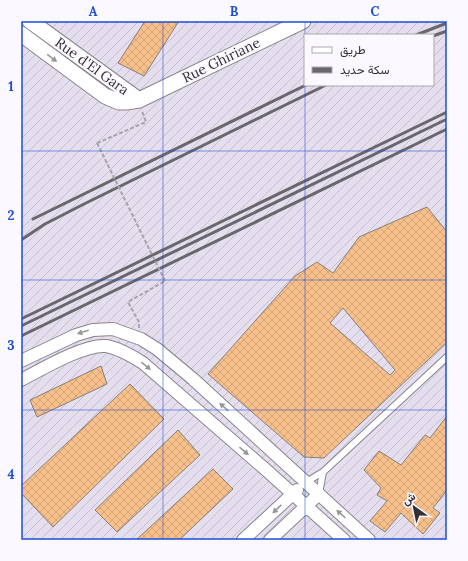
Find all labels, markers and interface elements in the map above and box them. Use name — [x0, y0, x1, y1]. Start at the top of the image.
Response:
text: A — [89, 3, 98, 20]
text: B — [230, 3, 239, 20]
text: C — [371, 3, 380, 20]
street label: Rue d'El Gara — [52, 33, 132, 99]
street label: Rue Ghiriane — [179, 33, 263, 87]
legend — [304, 34, 434, 86]
text: طريق — [340, 42, 366, 58]
one-way arrow — [47, 53, 58, 62]
text: سكة حديد — [340, 62, 390, 77]
text: 1 — [8, 78, 14, 95]
text: 2 — [8, 207, 15, 224]
one-way arrow — [76, 330, 88, 336]
text: 3 — [7, 337, 15, 354]
one-way arrow — [140, 362, 151, 370]
one-way arrow — [218, 403, 229, 412]
one-way arrow — [239, 446, 250, 455]
text: 4 — [7, 466, 15, 483]
north arrow — [394, 487, 434, 527]
text: ش — [399, 489, 418, 508]
one-way arrow — [272, 504, 282, 513]
one-way arrow — [336, 510, 345, 519]

